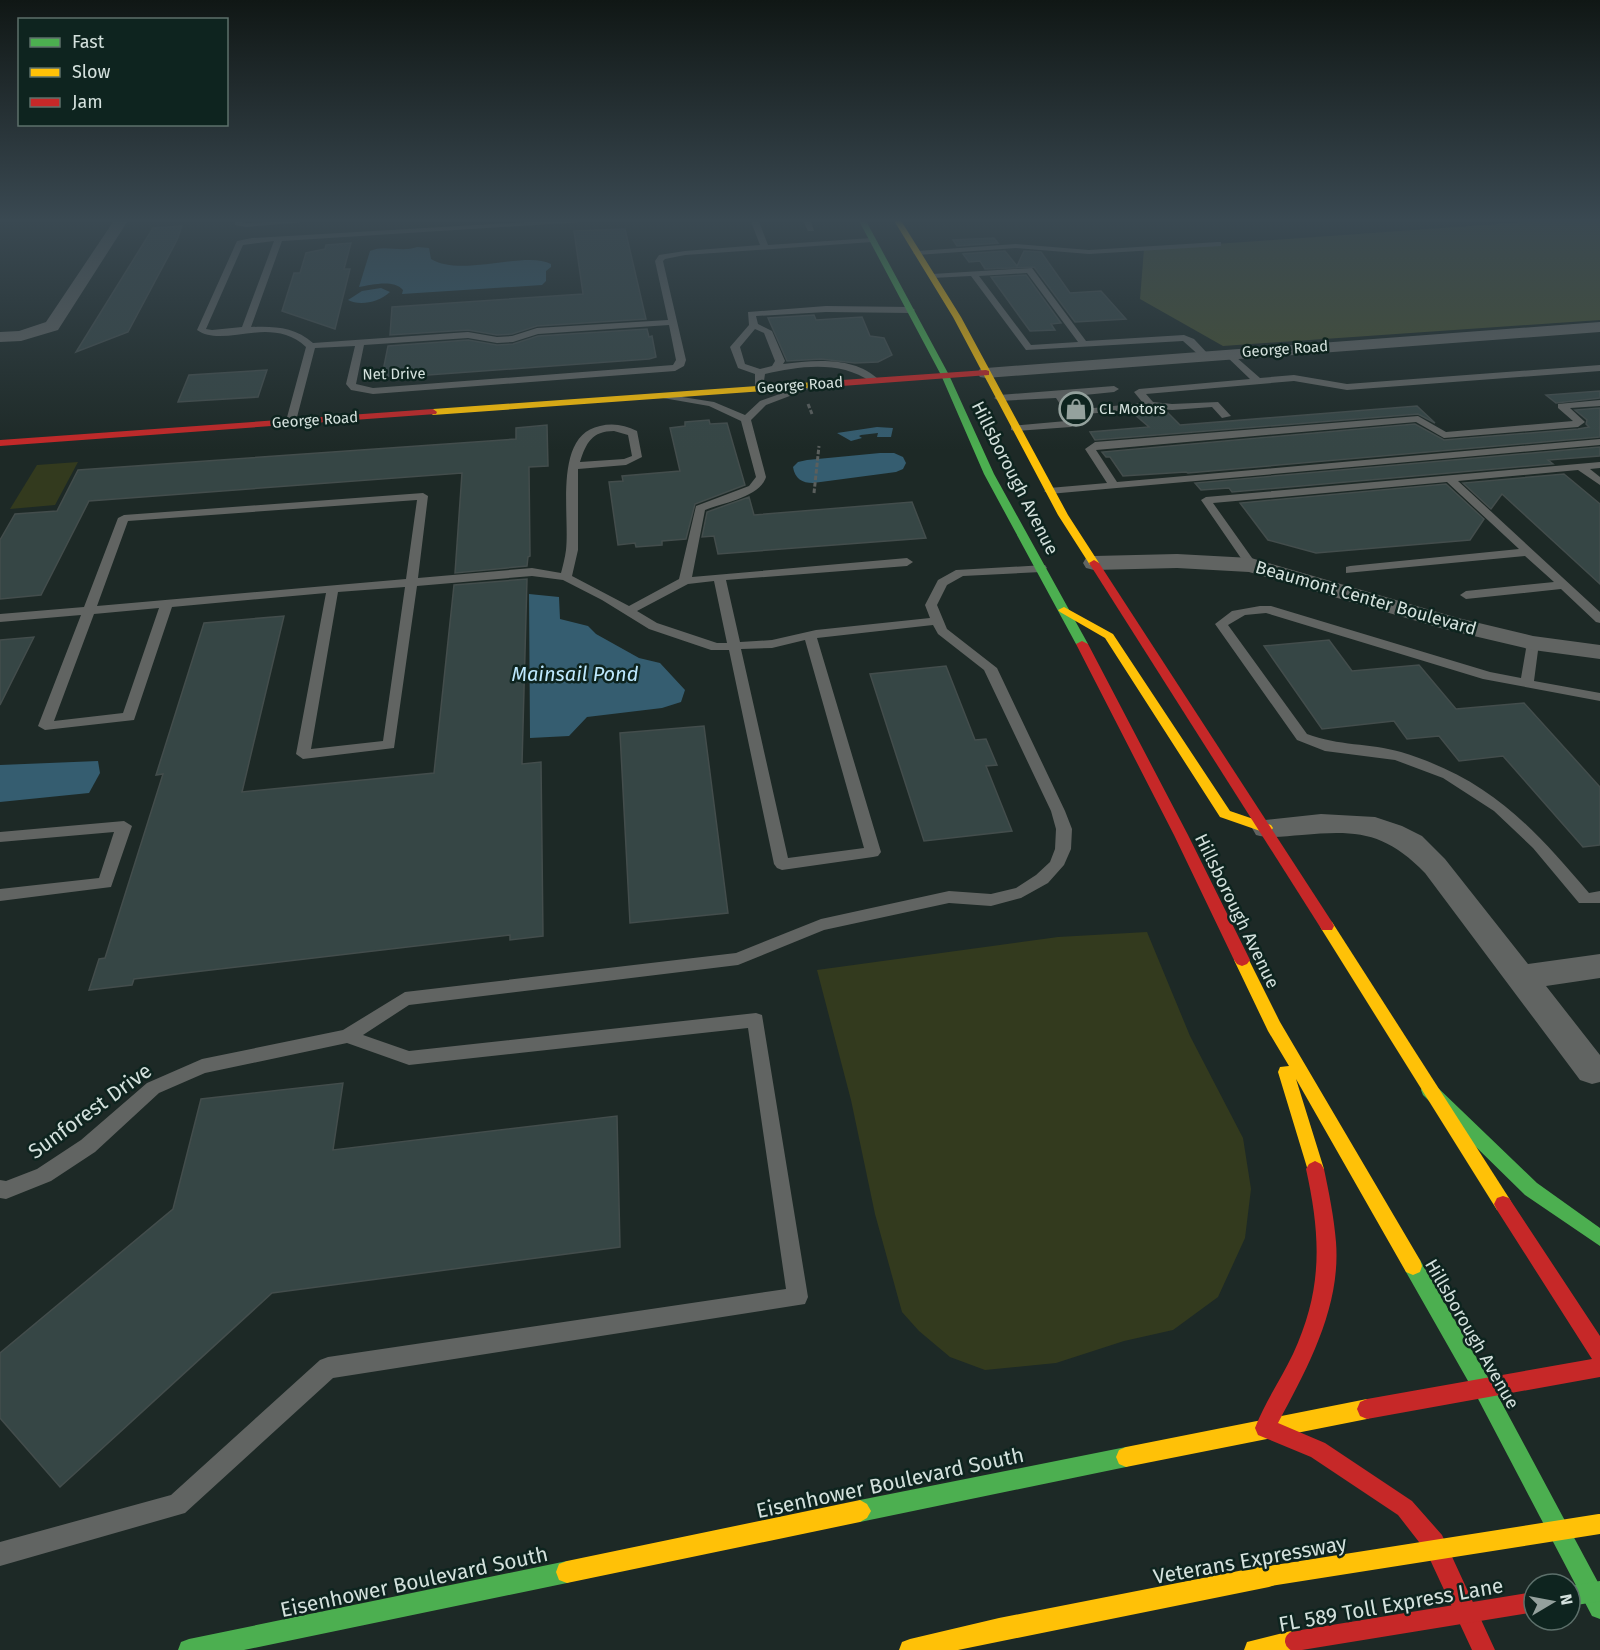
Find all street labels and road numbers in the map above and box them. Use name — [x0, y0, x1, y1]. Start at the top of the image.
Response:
street label: George Road — [1241, 337, 1329, 361]
street label: Net Drive — [362, 364, 426, 384]
street label: George Road — [756, 373, 844, 397]
street label: Hillsborough Avenue — [967, 398, 1063, 558]
street label: George Road — [271, 408, 359, 432]
street label: Beaumont Center Boulevard — [1253, 556, 1479, 640]
street label: Hillsborough Avenue — [1190, 830, 1284, 992]
street label: Sunforest Drive — [23, 1058, 157, 1164]
street label: Hillsborough Avenue — [1420, 1255, 1524, 1413]
street label: Eisenhower Boulevard South — [754, 1442, 1026, 1524]
street label: Veterans Expressway — [1151, 1530, 1349, 1590]
street label: Eisenhower Boulevard South — [278, 1541, 550, 1623]
street label: FL 589 Toll Express Lane — [1277, 1572, 1505, 1638]

